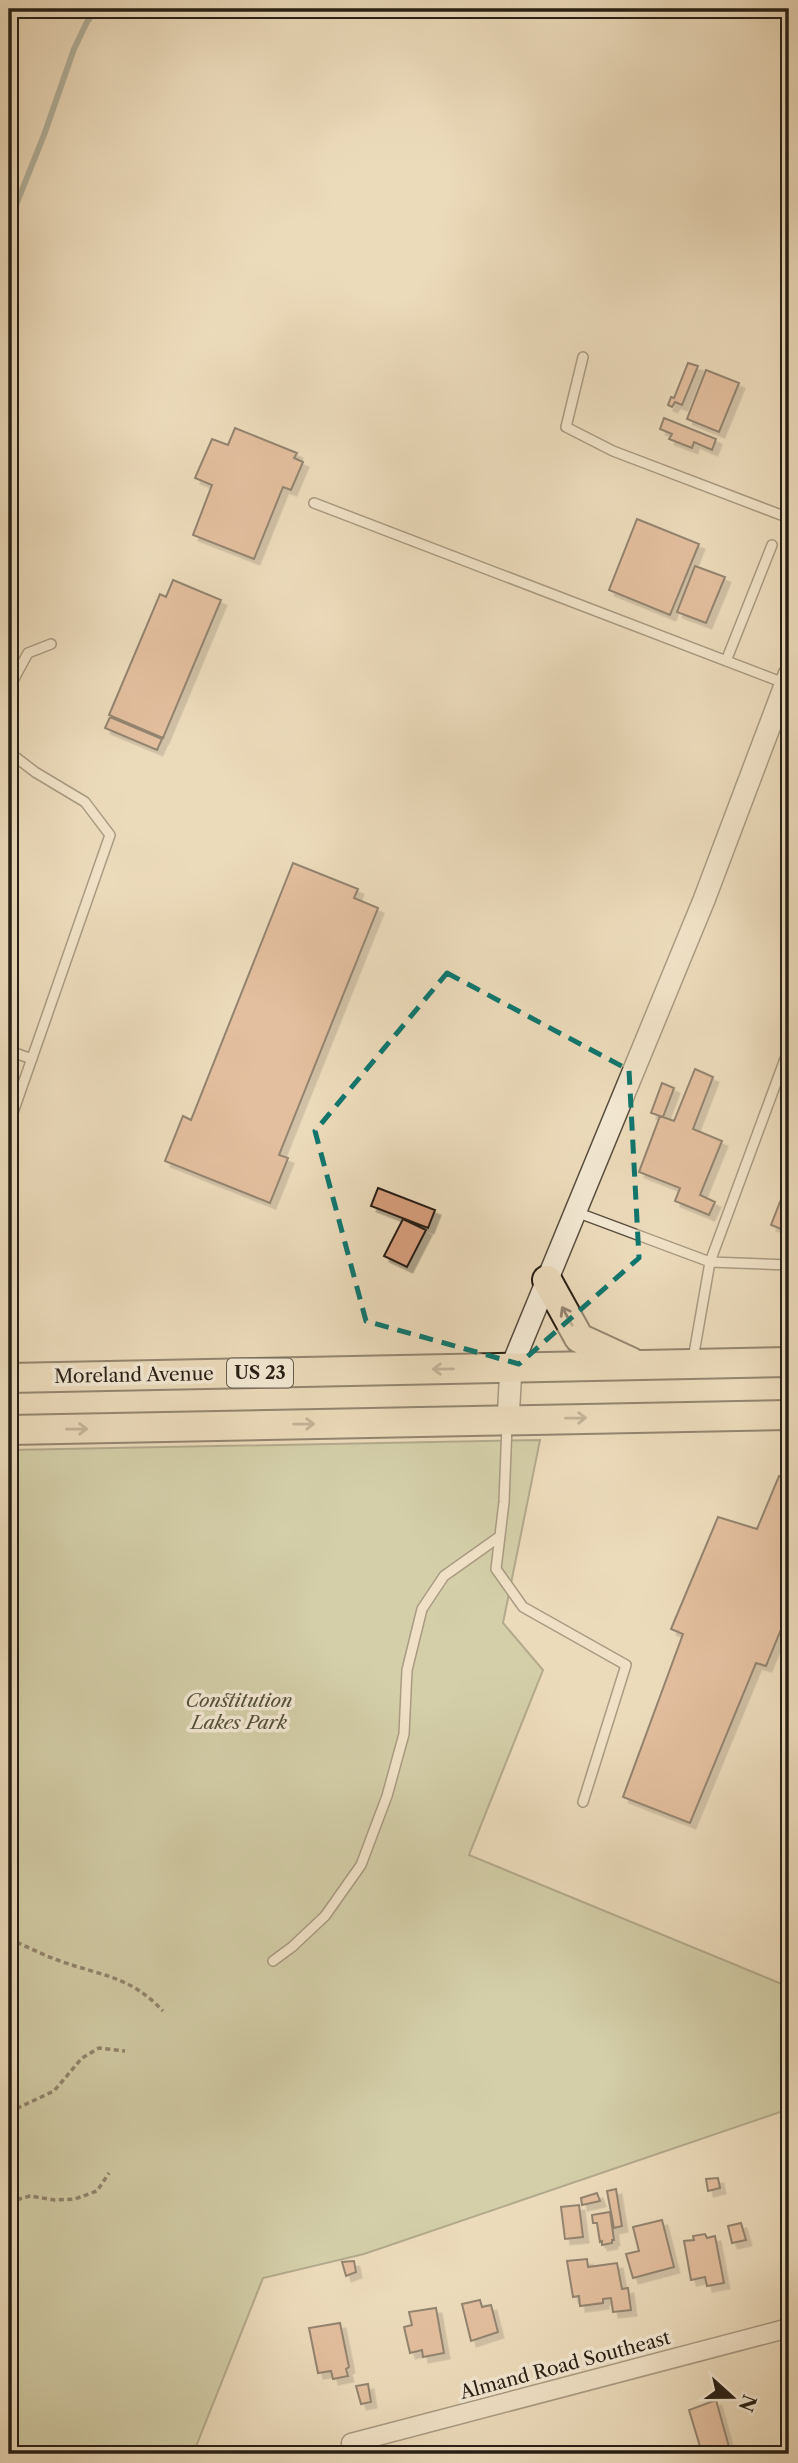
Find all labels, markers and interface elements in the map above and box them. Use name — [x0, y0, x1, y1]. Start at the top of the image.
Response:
one-way arrow — [560, 1306, 574, 1326]
road number: US 23 — [227, 1358, 293, 1388]
street label: Moreland Avenue — [54, 1362, 214, 1388]
one-way arrow — [431, 1362, 454, 1376]
one-way arrow — [564, 1412, 587, 1425]
one-way arrow — [293, 1417, 316, 1431]
one-way arrow — [65, 1422, 88, 1436]
park label: Constitution Lakes Park — [185, 1689, 293, 1734]
street label: Almand Road Southeast — [456, 2326, 673, 2404]
north arrow — [696, 2362, 766, 2432]
text: N — [734, 2391, 761, 2415]

